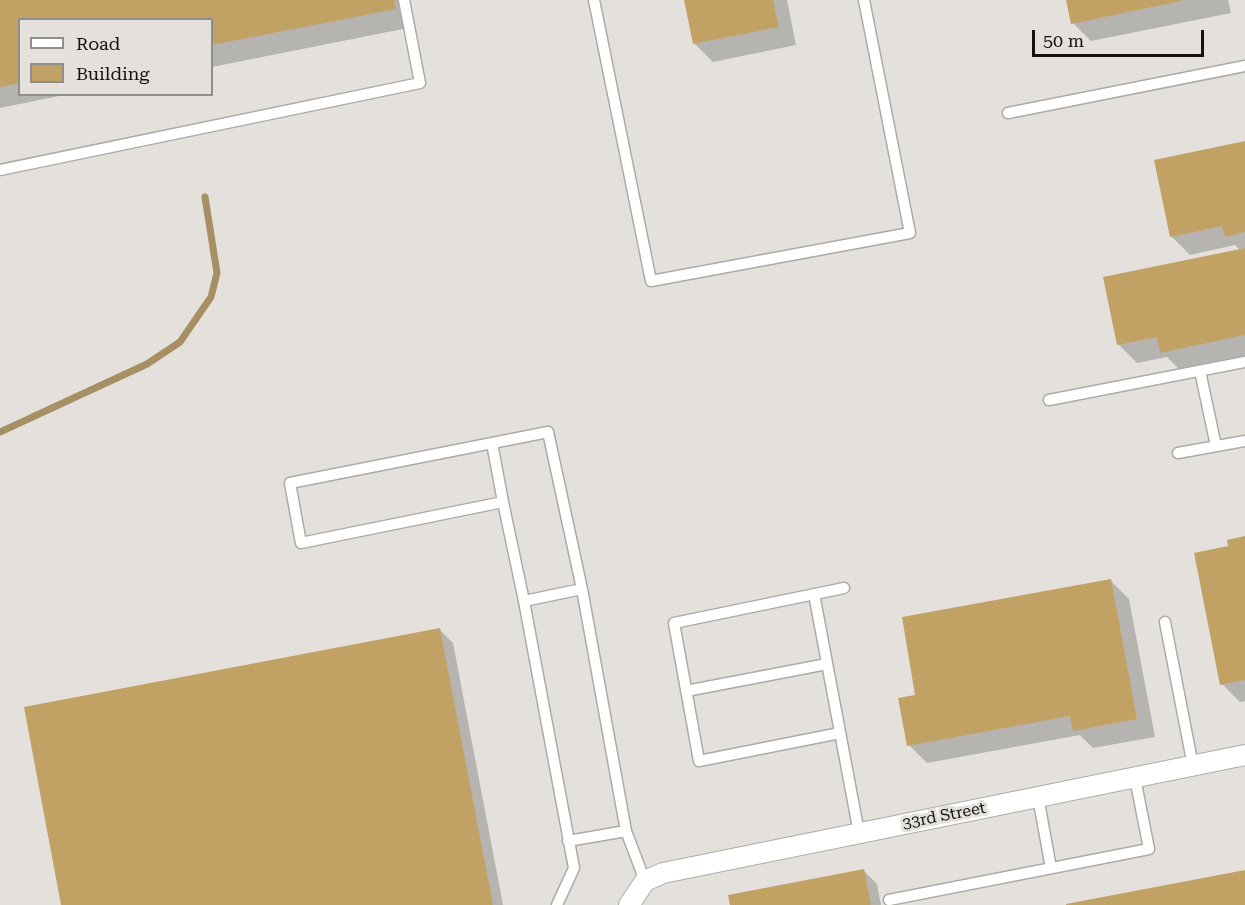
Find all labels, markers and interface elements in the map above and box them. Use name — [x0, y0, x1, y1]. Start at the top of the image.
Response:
legend — [18, 18, 213, 96]
scale bar — [1035, 18, 1208, 56]
text: 50 m — [1043, 30, 1084, 51]
text: Road — [76, 33, 120, 54]
text: Building — [76, 63, 150, 84]
street label: 33rd Street — [901, 799, 987, 833]

